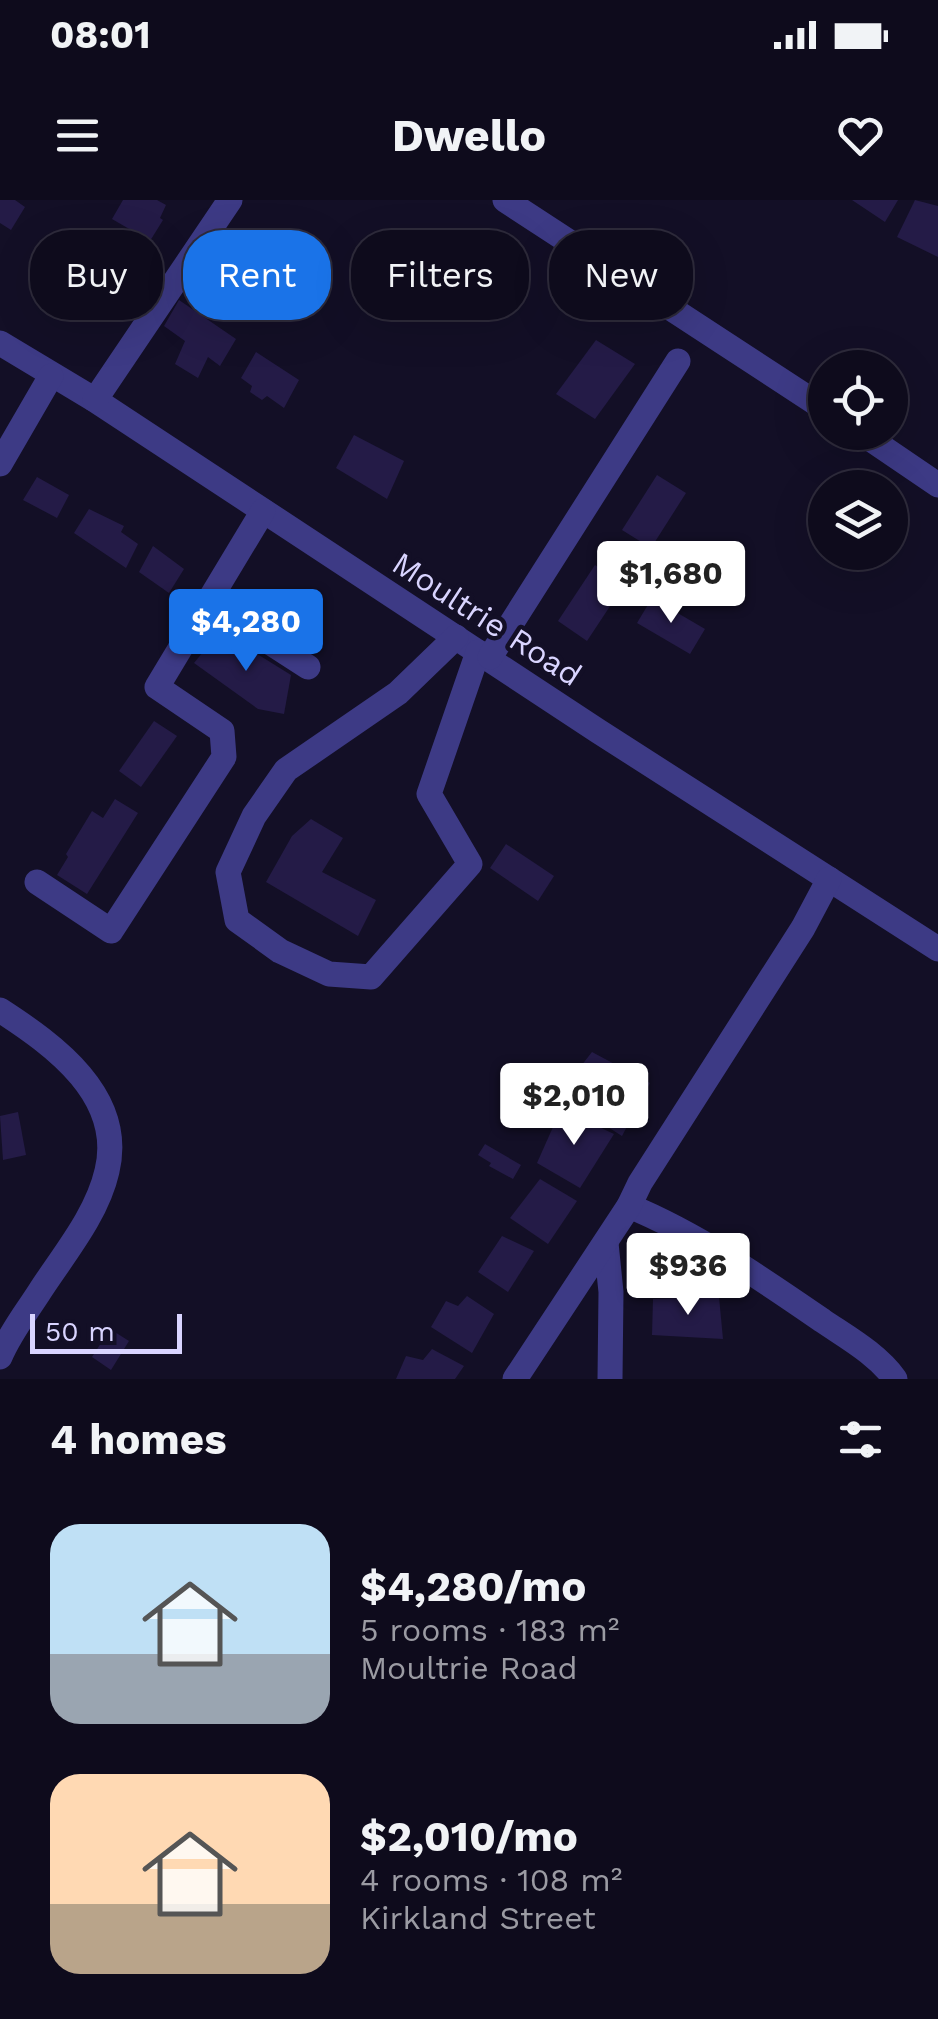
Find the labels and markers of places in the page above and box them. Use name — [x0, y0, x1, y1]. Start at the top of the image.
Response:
pin: $1,680 — [590, 541, 752, 626]
pin: $4,280 — [165, 589, 327, 674]
pin: $2,010 — [493, 1063, 655, 1148]
pin: $936 — [629, 1233, 747, 1318]

